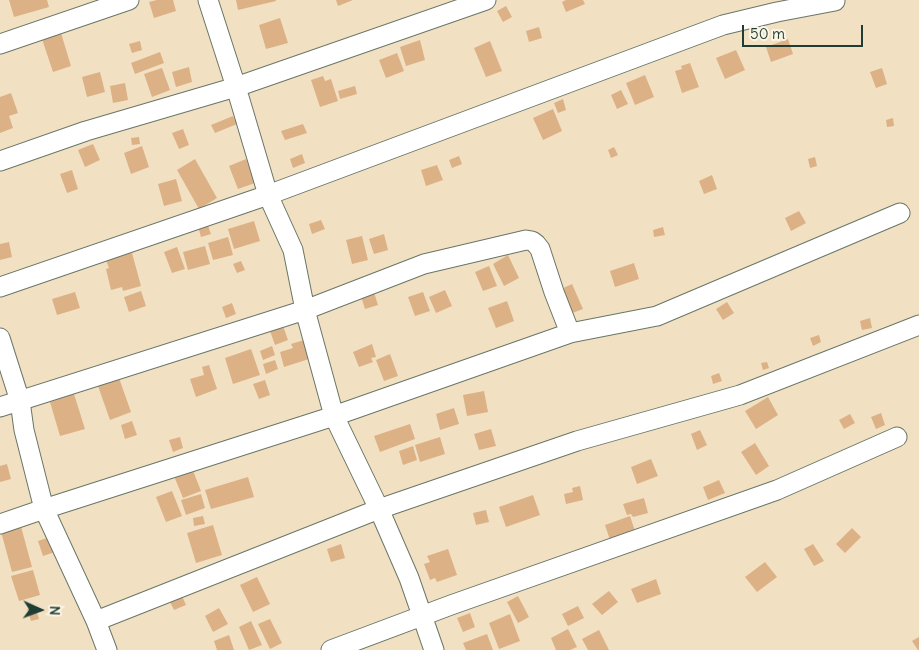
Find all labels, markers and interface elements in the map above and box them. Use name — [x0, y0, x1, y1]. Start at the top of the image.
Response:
scale bar — [744, 15, 865, 47]
text: 50 m — [750, 24, 785, 43]
north arrow — [15, 585, 65, 635]
text: N — [46, 605, 64, 616]

